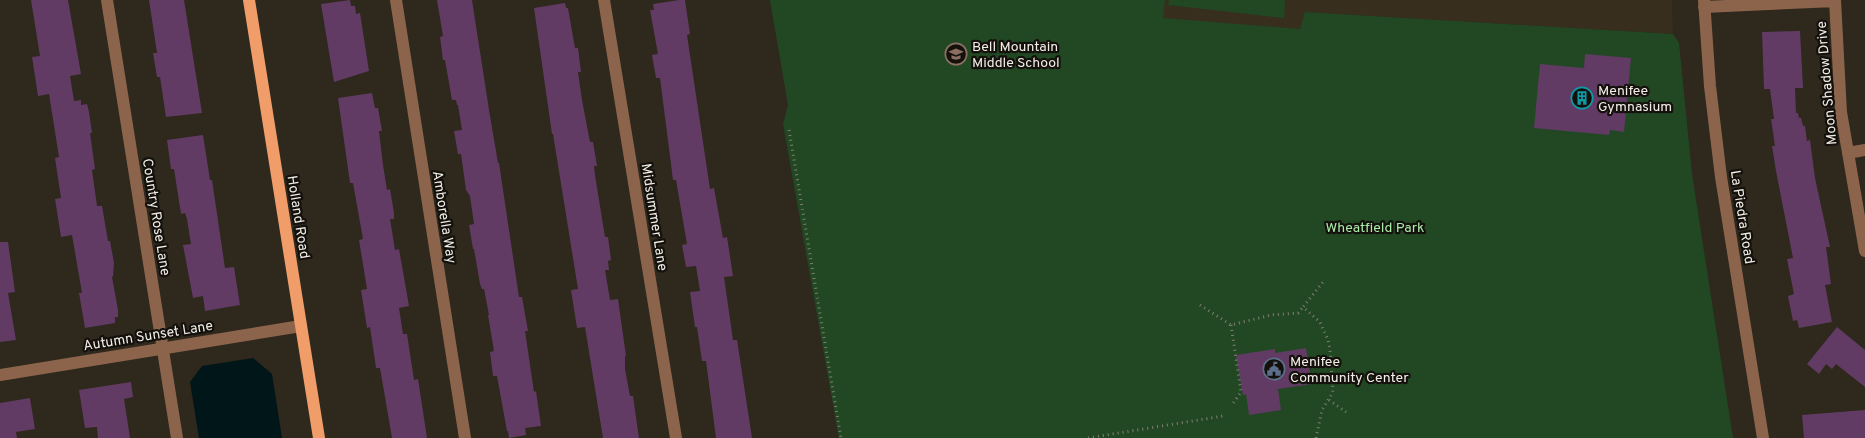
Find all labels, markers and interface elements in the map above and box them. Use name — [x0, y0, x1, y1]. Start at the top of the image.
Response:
street label: Moon Shadow Drive — [1814, 20, 1841, 145]
place label: Bell Mountain Middle School — [972, 39, 1060, 72]
school or university icon: Bell Mountain Middle School — [944, 42, 968, 66]
place label: Menifee Gymnasium — [1598, 83, 1672, 116]
building icon: Menifee Gymnasium — [1570, 86, 1594, 110]
street label: Country Rose Lane — [138, 157, 173, 277]
street label: Midsummer Lane — [637, 162, 670, 272]
street label: La Piedra Road — [1726, 169, 1757, 265]
street label: Amborella Way — [428, 170, 459, 265]
street label: Holland Road — [283, 174, 312, 260]
park label: Wheatfield Park — [1325, 220, 1425, 237]
street label: Autumn Sunset Lane — [82, 318, 214, 355]
place label: Menifee Community Center — [1290, 354, 1409, 387]
public building icon: Menifee Community Center — [1262, 357, 1286, 381]

